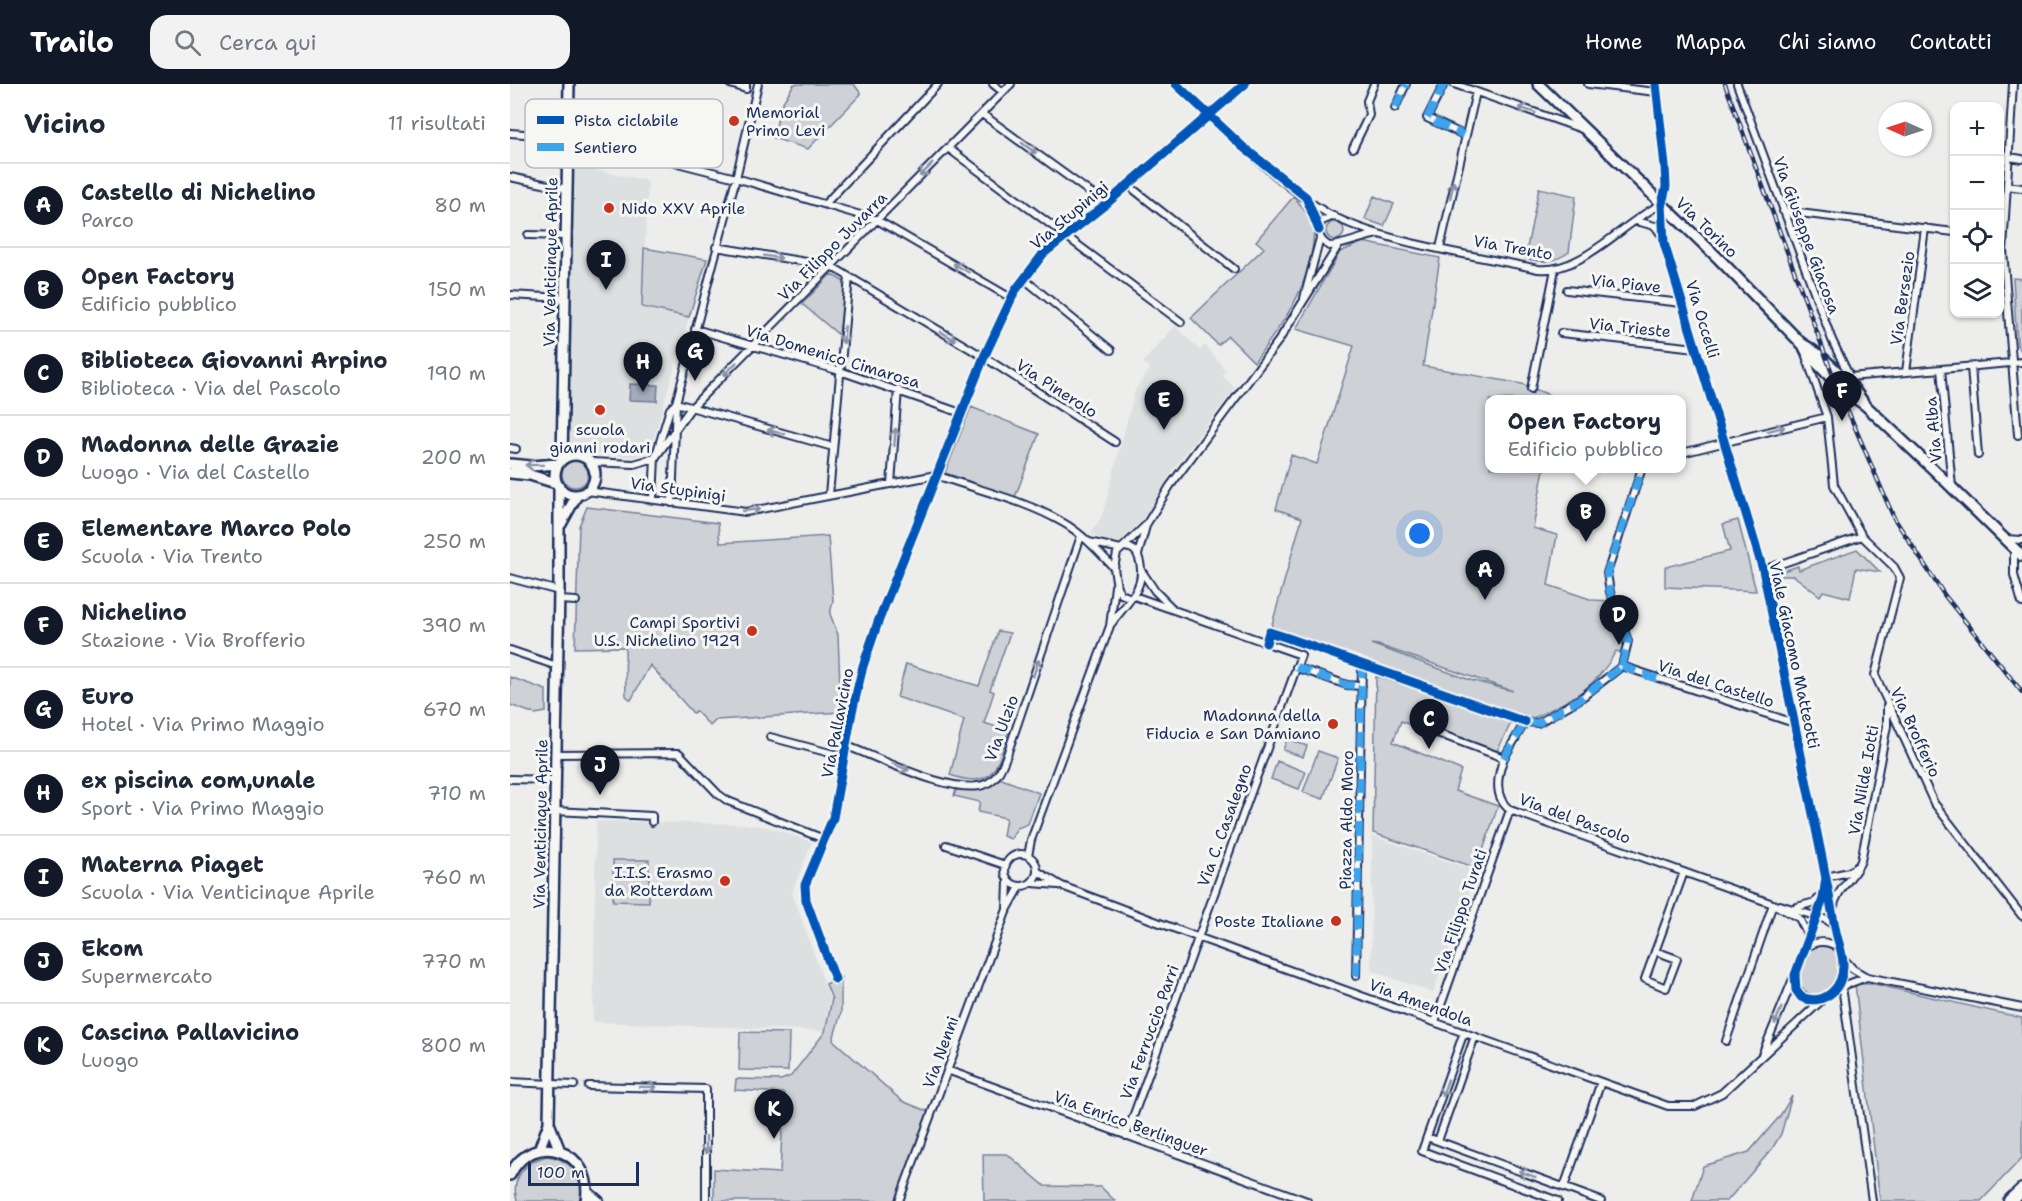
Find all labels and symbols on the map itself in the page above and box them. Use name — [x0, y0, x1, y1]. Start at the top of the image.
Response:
legend — [525, 99, 723, 168]
place label: Memorial Primo Levi — [746, 102, 825, 141]
north arrow — [1878, 102, 1932, 156]
one-way arrow — [1519, 103, 1537, 114]
text: Pista ciclabile — [574, 110, 679, 131]
marker: Memorial Primo Levi — [727, 114, 741, 128]
text: Sentiero — [574, 137, 637, 158]
one-way arrow — [1021, 142, 1037, 154]
street label: Via Giuseppe Giacosa — [1768, 153, 1845, 317]
one-way arrow — [918, 163, 933, 178]
street label: Via Stupinigi — [1026, 176, 1113, 254]
street label: Via Venticinque Aprile — [539, 177, 562, 347]
one-way arrow — [1447, 181, 1458, 201]
street label: Via Filippo Juvarra — [773, 187, 892, 305]
street label: Via Torino — [1671, 192, 1742, 262]
place label: Nido XXV Aprile — [621, 198, 745, 219]
marker: Nido XXV Aprile — [602, 201, 616, 215]
street label: Via Trento — [1472, 230, 1554, 265]
pin: I — [586, 240, 626, 290]
street label: Via Bersezio — [1885, 250, 1920, 347]
one-way arrow — [763, 251, 783, 262]
one-way arrow — [953, 262, 970, 274]
street label: Via Piave — [1590, 269, 1662, 298]
street label: Via Occelli — [1681, 278, 1724, 361]
street label: Via Trieste — [1588, 313, 1672, 342]
street label: Via Domenico Cimarosa — [743, 320, 923, 393]
one-way arrow — [838, 324, 849, 344]
one-way arrow — [939, 330, 956, 342]
pin: G — [676, 332, 714, 381]
pin: H — [624, 342, 662, 392]
street label: Via Pinerolo — [1012, 354, 1101, 423]
one-way arrow — [722, 361, 737, 376]
pin: F — [1822, 372, 1862, 421]
pin: E — [1144, 380, 1184, 430]
street label: Via Alba — [1920, 396, 1947, 464]
marker: scuola gianni rodari — [593, 403, 607, 417]
place label: scuola gianni rodari — [549, 419, 651, 458]
one-way arrow — [1766, 423, 1785, 435]
one-way arrow — [767, 426, 786, 437]
one-way arrow — [889, 427, 900, 447]
one-way arrow — [525, 459, 544, 471]
street label: Via Stupinigi — [629, 472, 727, 507]
pin: B — [1566, 492, 1606, 542]
one-way arrow — [741, 504, 760, 515]
your location — [1405, 519, 1434, 548]
pin: A — [1466, 550, 1504, 600]
street label: Viale Giacomo Matteotti — [1764, 559, 1825, 751]
pin: D — [1600, 596, 1638, 645]
place label: Campi Sportivi U.S. Nichelino 1929 — [594, 612, 740, 651]
marker: Campi Sportivi U.S. Nichelino 1929 — [745, 624, 759, 638]
street label: Via del Castello — [1655, 655, 1777, 712]
one-way arrow — [1032, 659, 1043, 678]
street label: Via Pallavicino — [817, 666, 858, 780]
street label: Via Brofferio — [1886, 684, 1946, 781]
street label: Via Ulzio — [980, 692, 1023, 764]
pin: C — [1410, 700, 1448, 749]
place label: Madonna della Fiducia e San Damiano — [1146, 705, 1321, 744]
marker: Madonna della Fiducia e San Damiano — [1326, 717, 1340, 731]
street label: Via Nilde Iotti — [1843, 723, 1884, 837]
street label: Via Venticinque Aprile — [529, 739, 552, 909]
pin: J — [580, 746, 620, 795]
street label: Piazza Aldo Moro — [1335, 750, 1358, 890]
street label: Via C. Casalegno — [1192, 761, 1256, 890]
one-way arrow — [892, 762, 910, 773]
street label: Via del Pascolo — [1516, 789, 1634, 848]
street label: Via Filippo Turati — [1429, 846, 1492, 976]
place label: I.I.S. Erasmo da Rotterdam — [605, 862, 713, 901]
marker: I.I.S. Erasmo da Rotterdam — [718, 874, 732, 888]
place label: Poste Italiane — [1214, 911, 1324, 932]
marker: Poste Italiane — [1329, 914, 1343, 928]
street label: Via Ferruccio Parri — [1115, 962, 1184, 1103]
street label: Via Amendola — [1366, 974, 1476, 1031]
one-way arrow — [1772, 1007, 1783, 1025]
street label: Via Nenni — [918, 1013, 963, 1091]
one-way arrow — [1438, 1078, 1449, 1097]
one-way arrow — [637, 1082, 657, 1093]
street label: Via Enrico Berlinguer — [1051, 1086, 1211, 1161]
pin: K — [754, 1090, 794, 1139]
one-way arrow — [700, 1134, 712, 1154]
scale bar — [528, 1159, 639, 1186]
one-way arrow — [1518, 1167, 1536, 1178]

